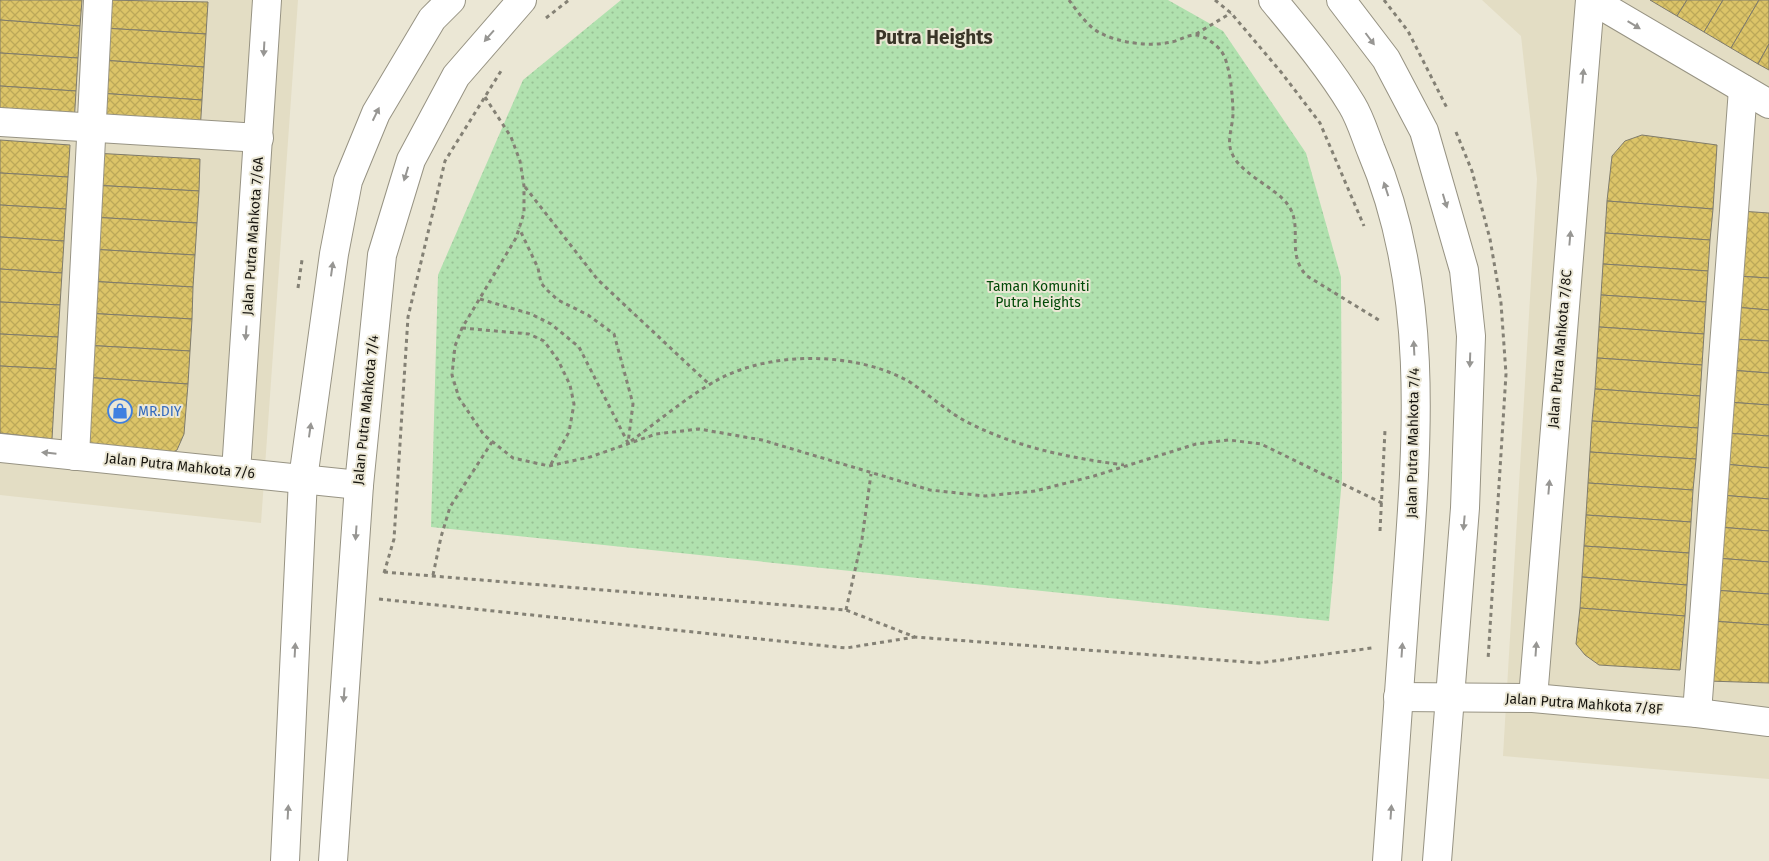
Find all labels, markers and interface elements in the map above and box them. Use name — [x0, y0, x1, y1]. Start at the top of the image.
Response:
one-way arrow — [1627, 20, 1640, 29]
district label: Putra Heights — [875, 26, 993, 49]
one-way arrow — [484, 29, 495, 42]
one-way arrow — [1365, 32, 1376, 45]
one-way arrow — [260, 41, 268, 57]
one-way arrow — [1580, 68, 1588, 84]
one-way arrow — [372, 107, 380, 121]
street label: Jalan Putra Mahkota 7/6A — [239, 156, 267, 316]
one-way arrow — [402, 167, 410, 182]
one-way arrow — [1382, 181, 1390, 196]
one-way arrow — [1442, 193, 1450, 208]
one-way arrow — [1566, 230, 1574, 246]
one-way arrow — [329, 261, 337, 277]
street label: Jalan Putra Mahkota 7/8C — [1545, 269, 1575, 429]
park label: Taman Komuniti Putra Heights — [986, 278, 1090, 311]
one-way arrow — [241, 325, 249, 341]
street label: Jalan Putra Mahkota 7/4 — [350, 334, 382, 486]
one-way arrow — [1409, 340, 1417, 356]
one-way arrow — [1466, 353, 1474, 369]
street label: Jalan Putra Mahkota 7/4 — [1403, 367, 1423, 518]
shop icon: MR.DIY — [107, 398, 133, 424]
place label: MR.DIY — [138, 403, 182, 420]
one-way arrow — [306, 422, 314, 438]
one-way arrow — [40, 449, 56, 457]
street label: Jalan Putra Mahkota 7/6 — [104, 450, 256, 482]
one-way arrow — [1545, 479, 1553, 495]
one-way arrow — [1460, 515, 1468, 531]
one-way arrow — [351, 525, 359, 541]
one-way arrow — [1532, 641, 1540, 657]
one-way arrow — [292, 642, 300, 658]
one-way arrow — [1398, 642, 1406, 658]
one-way arrow — [340, 688, 348, 704]
street label: Jalan Putra Mahkota 7/8F — [1505, 690, 1663, 718]
one-way arrow — [284, 804, 292, 820]
one-way arrow — [1387, 804, 1395, 820]

